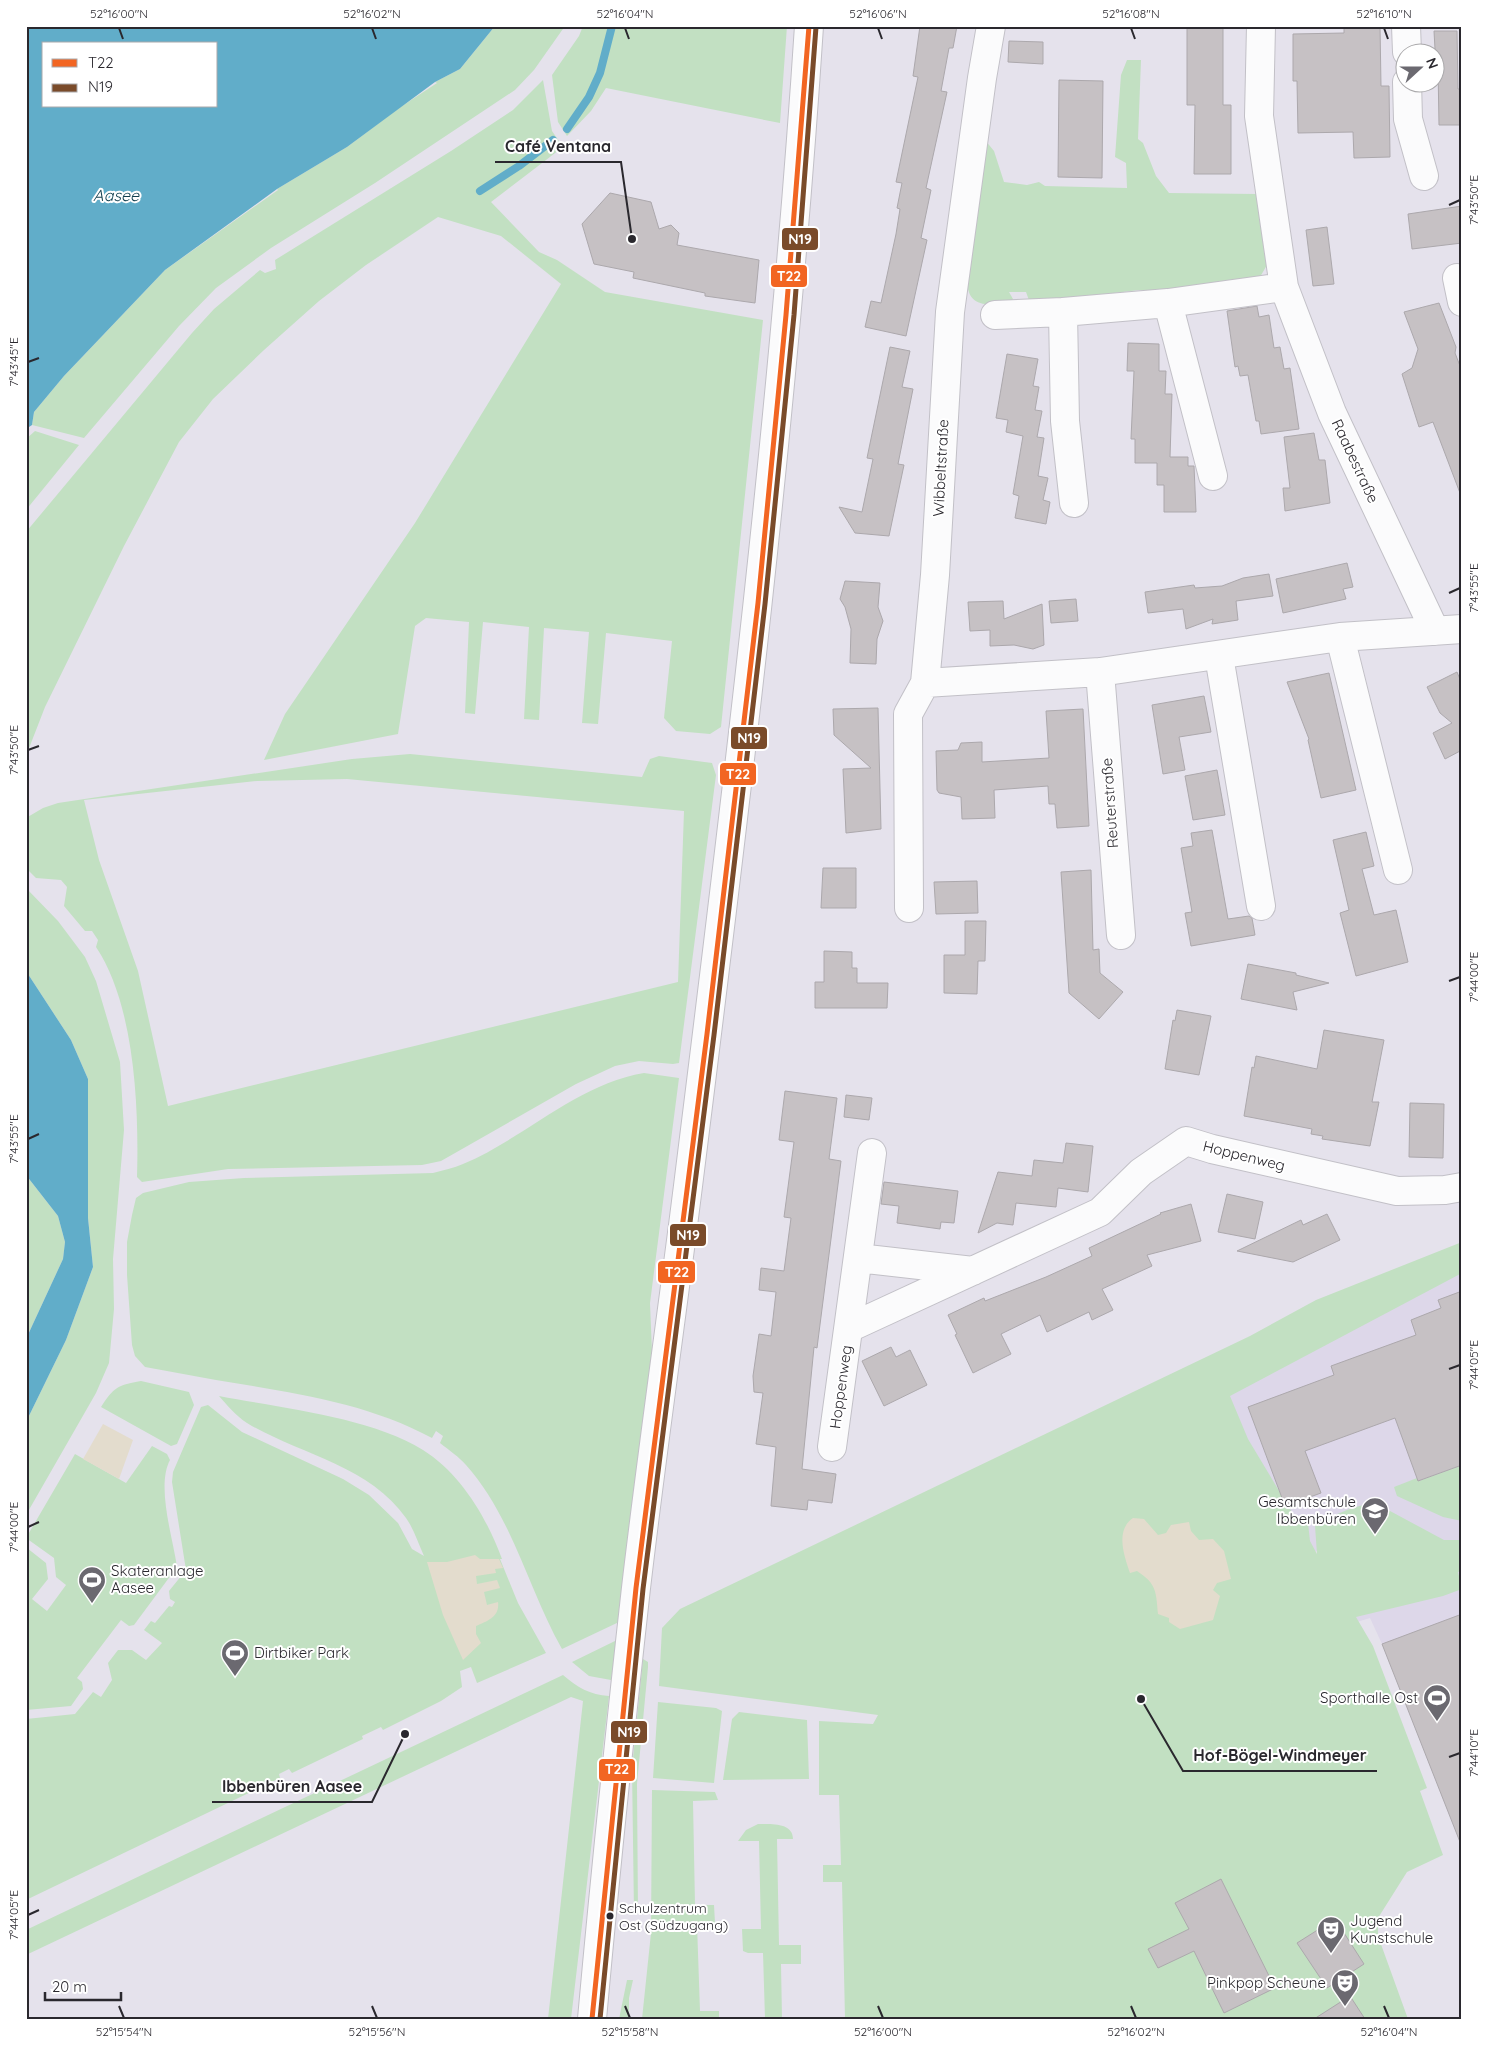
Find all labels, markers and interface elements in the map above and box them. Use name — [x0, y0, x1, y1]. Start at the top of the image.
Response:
text: 52°16'00"N — [90, 6, 148, 21]
text: 52°16'02"N — [343, 6, 401, 21]
text: 52°16'04"N — [596, 6, 654, 21]
text: 52°16'06"N — [849, 6, 907, 21]
text: 52°16'08"N — [1102, 6, 1160, 21]
text: 52°16'10"N — [1356, 6, 1412, 21]
legend — [42, 42, 218, 108]
north arrow — [1396, 42, 1446, 92]
text: T22 — [88, 53, 114, 72]
text: N — [1422, 55, 1442, 71]
text: N19 — [88, 77, 113, 96]
callout: Café Ventana — [495, 131, 621, 162]
text: Café Ventana — [505, 136, 611, 156]
text: 7°43'50"E — [1466, 175, 1481, 225]
water label: Aasee — [93, 185, 140, 205]
line badge: N19 — [781, 227, 819, 251]
text: N19 — [788, 230, 812, 248]
line badge: T22 — [770, 264, 808, 288]
text: T22 — [777, 267, 801, 285]
text: 7°43'45"E — [6, 337, 21, 387]
street label: Raabestraße — [1328, 416, 1383, 506]
street label: Wibbeltstraße — [928, 419, 953, 517]
text: 7°43'55"E — [1466, 563, 1481, 613]
text: 7°43'50"E — [6, 725, 21, 775]
line badge: N19 — [730, 726, 768, 750]
text: N19 — [737, 729, 761, 747]
street label: Reuterstraße — [1097, 757, 1122, 849]
line badge: T22 — [719, 762, 757, 786]
text: T22 — [726, 765, 750, 783]
text: 7°44'00"E — [1466, 951, 1481, 1002]
text: 7°43'55"E — [6, 1114, 21, 1164]
street label: Hoppenweg — [1201, 1136, 1287, 1175]
line badge: N19 — [669, 1223, 707, 1247]
text: N19 — [676, 1226, 700, 1244]
line badge: T22 — [657, 1260, 696, 1284]
text: T22 — [665, 1263, 689, 1281]
text: 7°44'05"E — [1466, 1340, 1481, 1390]
street label: Hoppenweg — [825, 1344, 856, 1430]
place label: Gesamtschule Ibbenbüren — [1258, 1492, 1356, 1528]
school or university icon: Gesamtschule Ibbenbüren — [1360, 1496, 1390, 1535]
text: 7°44'00"E — [6, 1501, 21, 1552]
place label: Skateranlage Aasee — [111, 1561, 203, 1597]
sports icon: Skateranlage Aasee — [77, 1565, 107, 1604]
sports icon: Dirtbiker Park — [220, 1638, 250, 1677]
place label: Dirtbiker Park — [254, 1643, 349, 1662]
sports icon: Sporthalle Ost — [1422, 1683, 1452, 1722]
place label: Sporthalle Ost — [1320, 1688, 1418, 1707]
line badge: N19 — [610, 1720, 648, 1744]
text: N19 — [617, 1723, 641, 1741]
text: 7°44'10"E — [1466, 1729, 1481, 1777]
callout: Hof-Bögel-Windmeyer — [1183, 1740, 1377, 1771]
text: Hof-Bögel-Windmeyer — [1193, 1745, 1367, 1765]
line badge: T22 — [598, 1758, 636, 1782]
text: T22 — [605, 1760, 629, 1778]
callout: Ibbenbüren Aasee — [212, 1771, 372, 1802]
text: Ibbenbüren Aasee — [222, 1776, 362, 1796]
text: 7°44'05"E — [6, 1890, 21, 1940]
place label: Schulzentrum Ost (Südzugang) — [619, 1899, 728, 1934]
marker: Schulzentrum Ost (Südzugang) — [605, 1911, 615, 1921]
place label: Jugend Kunstschule — [1350, 1911, 1433, 1947]
theatre icon: Jugend Kunstschule — [1316, 1915, 1346, 1954]
theatre icon: Pinkpop Scheune — [1330, 1968, 1360, 2007]
scale bar — [45, 1970, 121, 2002]
place label: Pinkpop Scheune — [1207, 1973, 1326, 1992]
text: 20 m — [52, 1977, 87, 1996]
text: 52°15'54"N — [96, 2024, 152, 2039]
text: 52°15'56"N — [349, 2024, 405, 2039]
text: 52°15'58"N — [602, 2024, 658, 2039]
text: 52°16'00"N — [854, 2024, 912, 2039]
text: 52°16'02"N — [1107, 2024, 1165, 2039]
text: 52°16'04"N — [1360, 2024, 1418, 2039]

